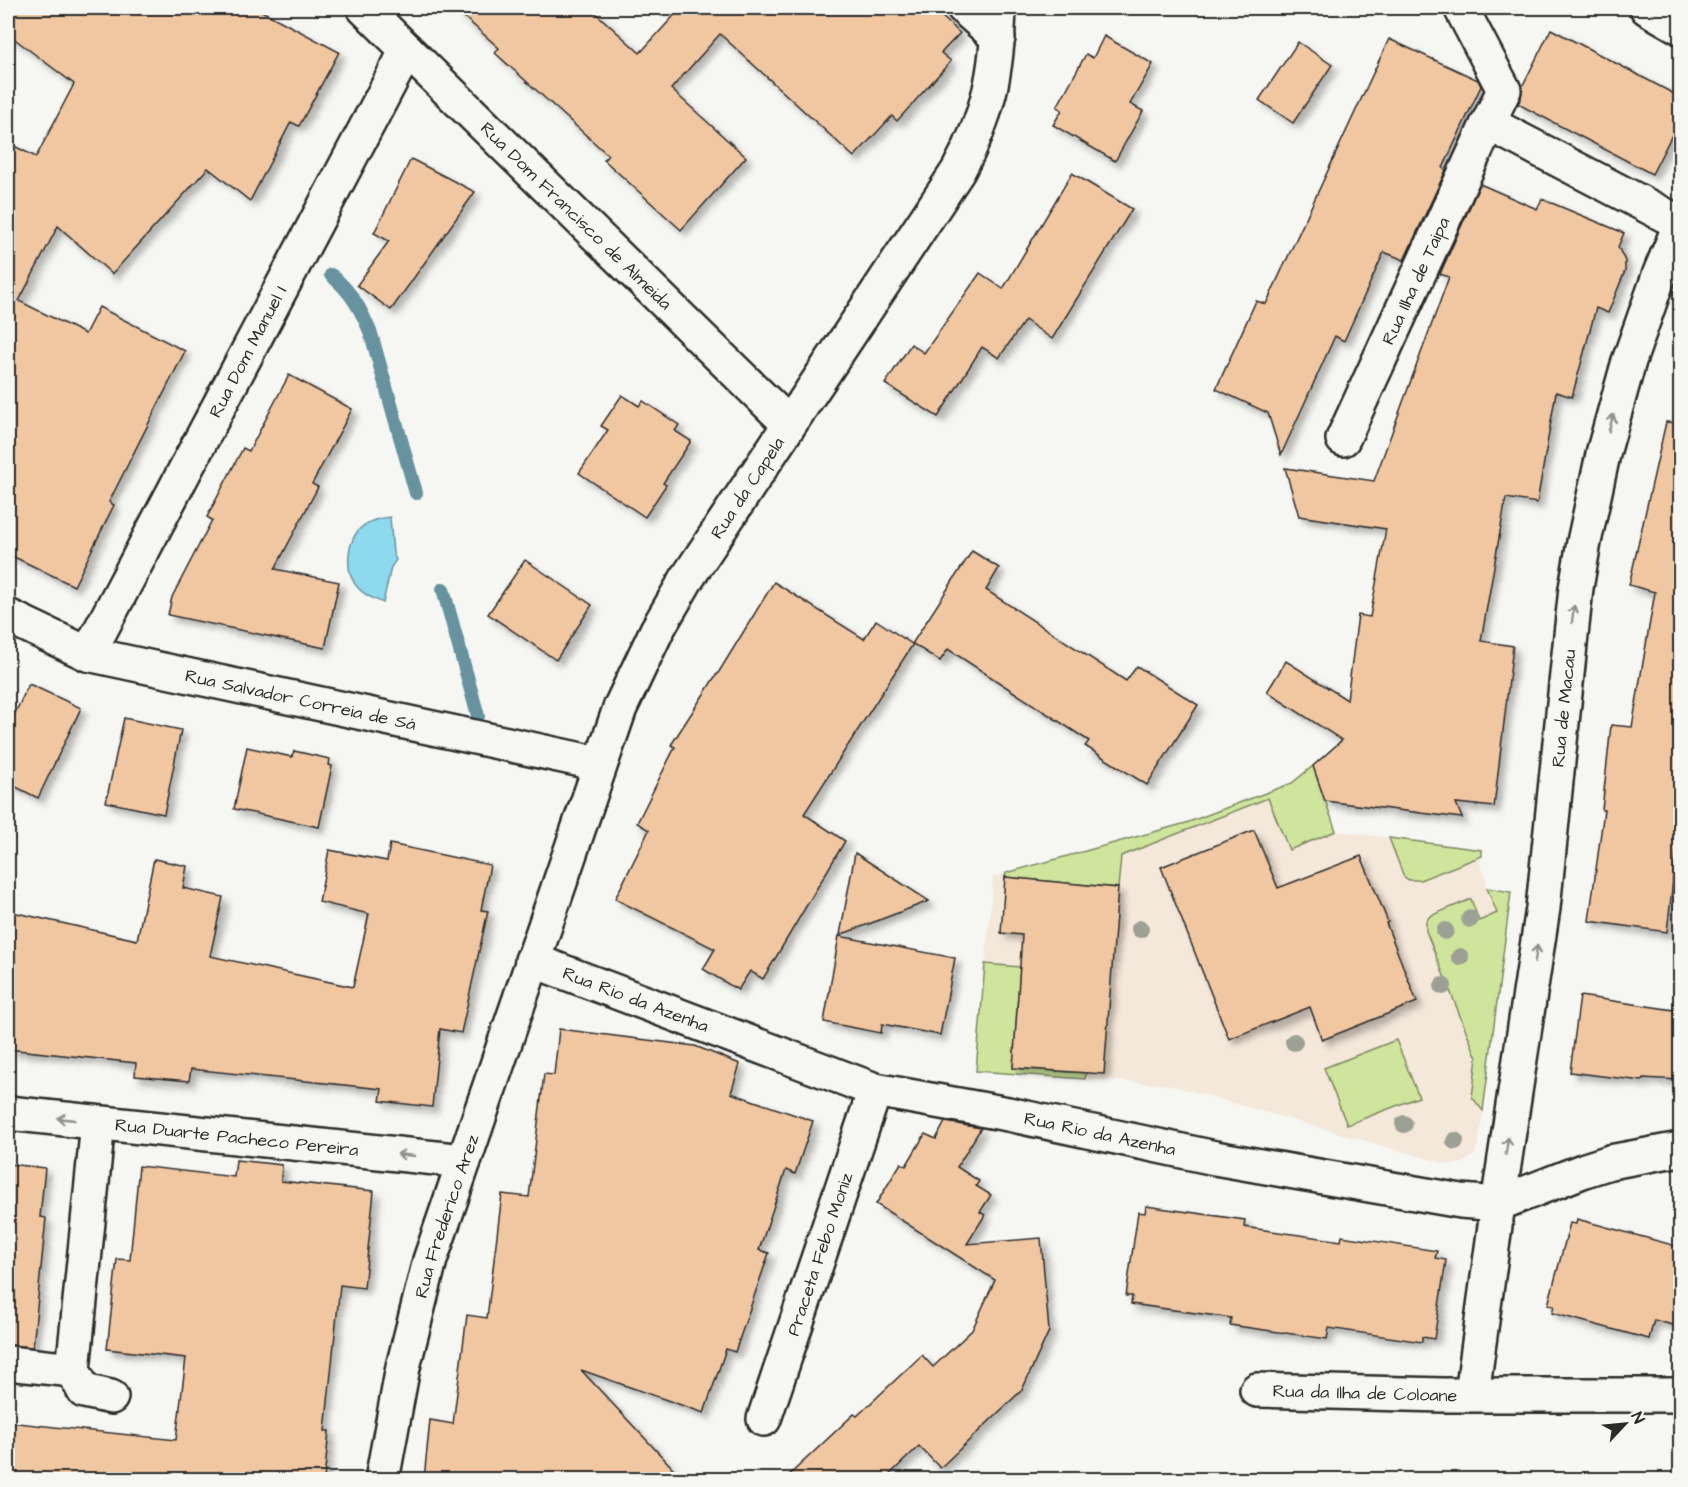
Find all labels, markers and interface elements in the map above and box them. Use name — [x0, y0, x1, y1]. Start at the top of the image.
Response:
street label: Rua Dom Francisco de Almeida — [474, 116, 677, 316]
street label: Rua Ilha de Taipa — [1376, 213, 1456, 349]
street label: Rua Dom Manuel I — [203, 281, 293, 422]
one-way arrow — [1606, 413, 1618, 432]
street label: Rua da Capela — [705, 432, 791, 544]
one-way arrow — [1568, 604, 1579, 624]
street label: Rua de Macau — [1546, 648, 1582, 768]
street label: Rua Salvador Correia de Sá — [183, 663, 418, 737]
one-way arrow — [1531, 944, 1542, 964]
street label: Rua Rio da Azenha — [559, 961, 712, 1039]
street label: Rua Rio da Azenha — [1022, 1106, 1178, 1162]
street label: Rua Duarte Pacheco Pereira — [114, 1112, 360, 1163]
one-way arrow — [56, 1113, 76, 1124]
street label: Rua Frederico Arez — [409, 1131, 485, 1301]
one-way arrow — [1502, 1137, 1513, 1157]
one-way arrow — [396, 1149, 416, 1160]
street label: Praceta Febo Moniz — [781, 1169, 859, 1339]
street label: Rua da Ilha de Coloane — [1272, 1378, 1458, 1408]
north arrow — [1595, 1394, 1655, 1454]
text: N — [1625, 1409, 1650, 1427]

